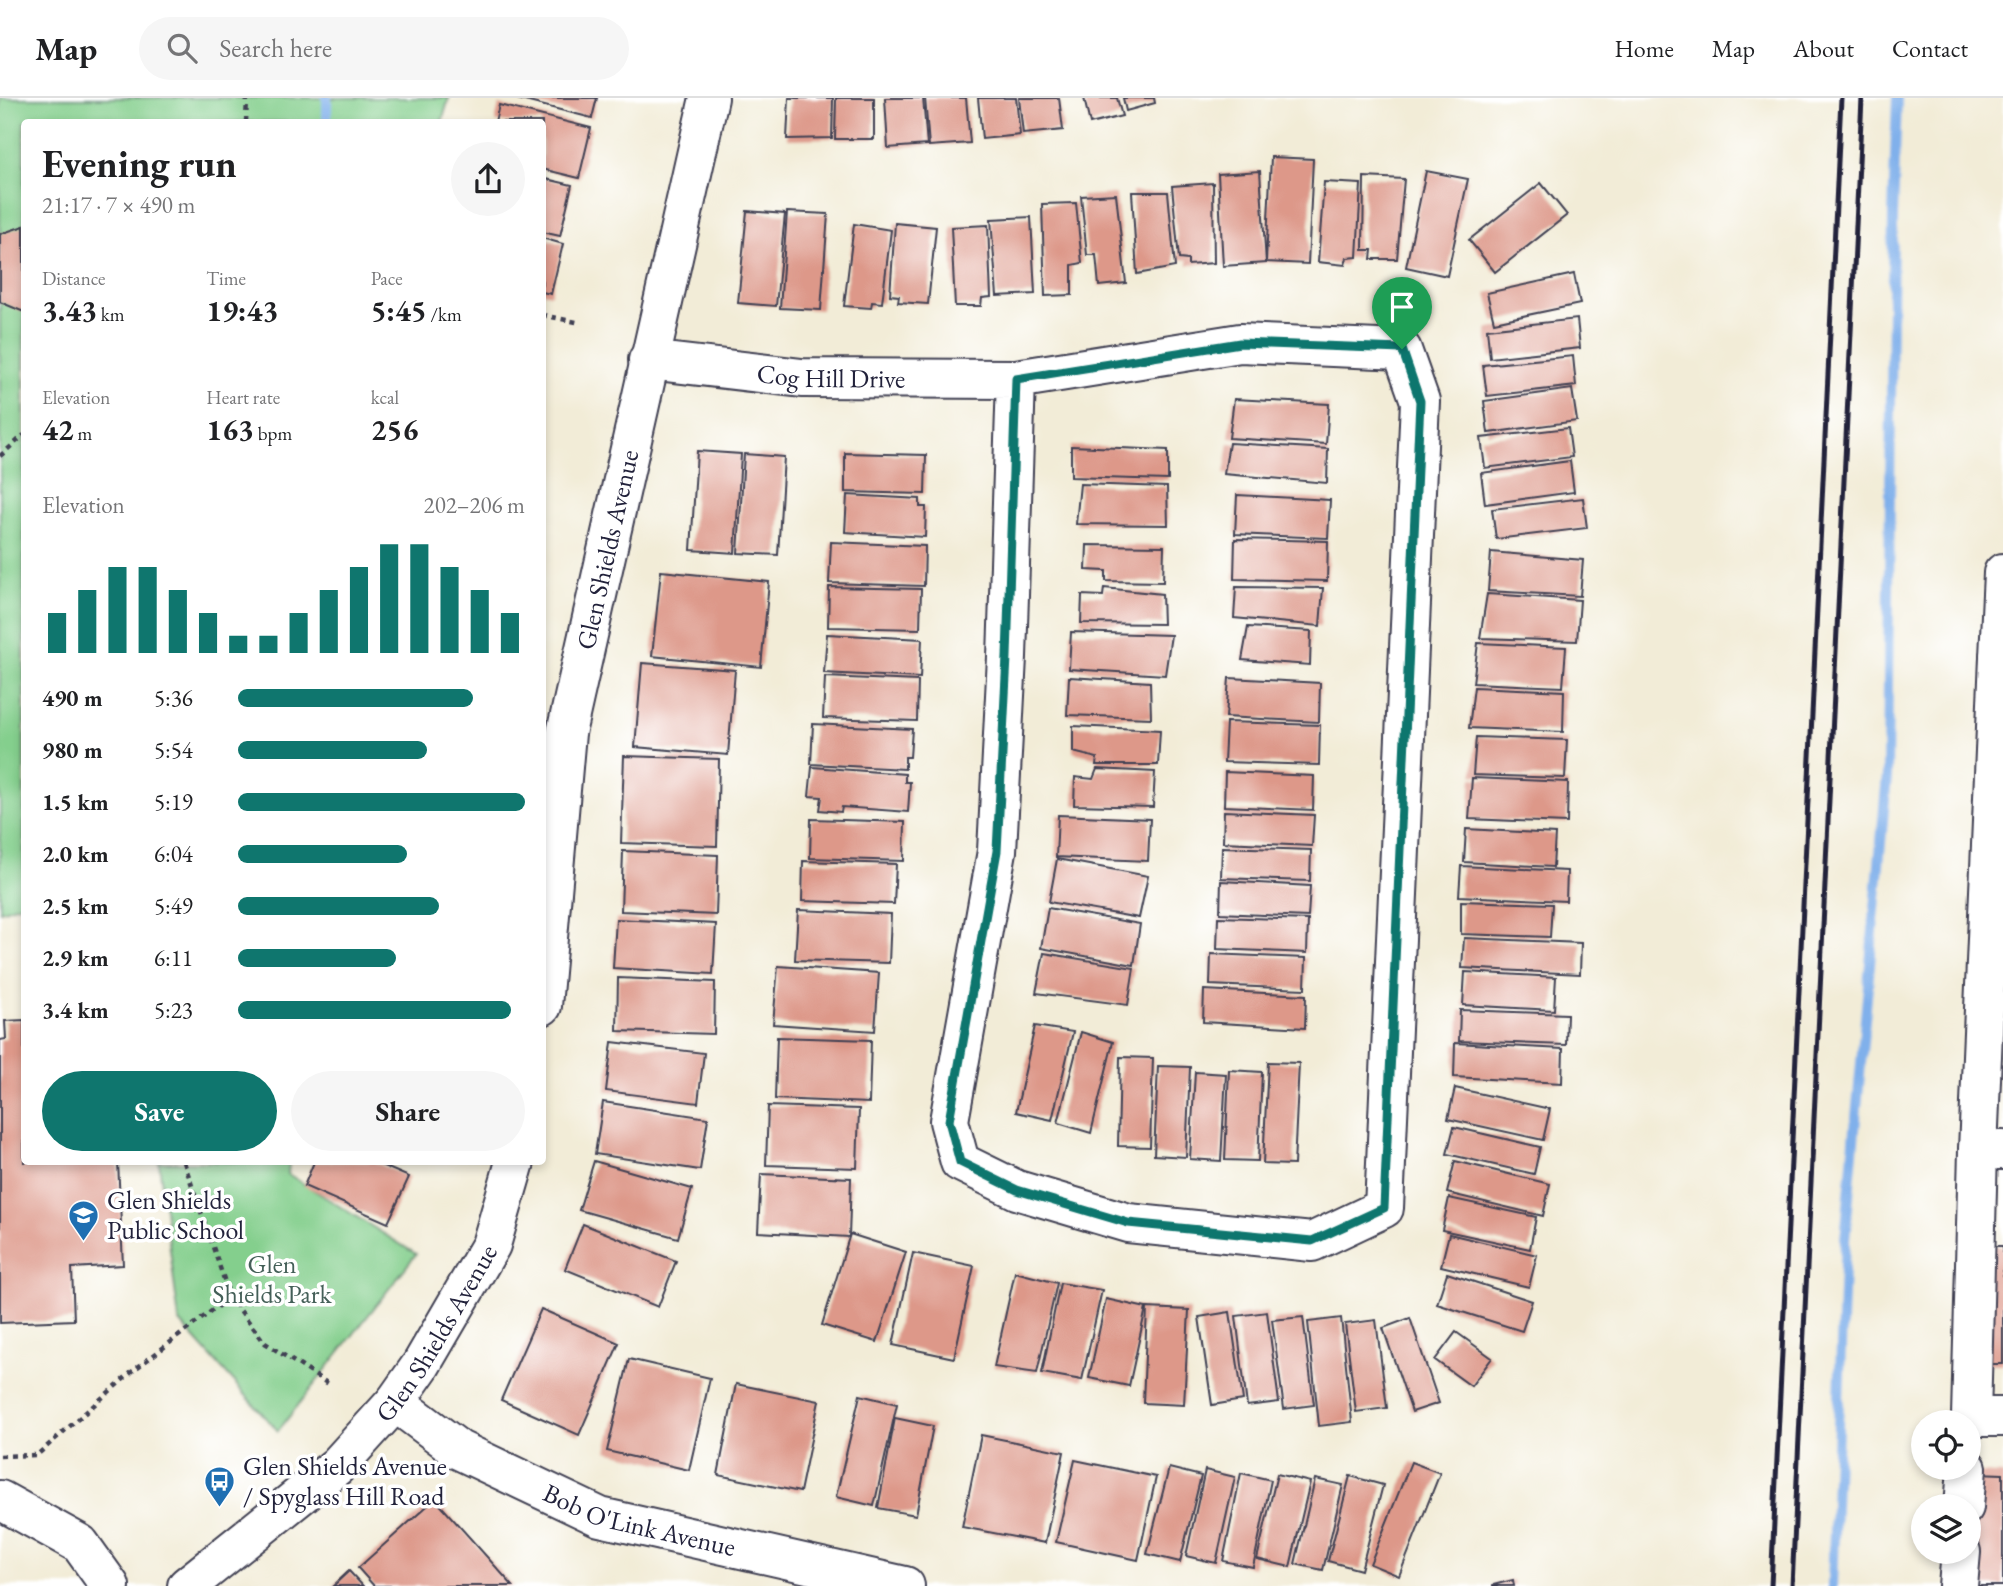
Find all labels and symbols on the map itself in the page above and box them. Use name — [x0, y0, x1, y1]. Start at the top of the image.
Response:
pin — [1372, 277, 1432, 349]
street label: Cog Hill Drive — [755, 356, 905, 395]
street label: Glen Shields Avenue — [568, 446, 646, 653]
place label: Glen Shields Public School — [107, 1183, 244, 1247]
school or university icon: Glen Shields Public School — [67, 1198, 101, 1242]
street label: Glen Shields Avenue — [368, 1238, 505, 1429]
park label: Glen Shields Park — [212, 1247, 332, 1311]
place label: Glen Shields Avenue / Spyglass Hill Road — [243, 1449, 447, 1513]
bus stop icon: Glen Shields Avenue / Spyglass Hill Road — [203, 1464, 237, 1508]
street label: Bob O'Link Avenue — [538, 1476, 739, 1564]

